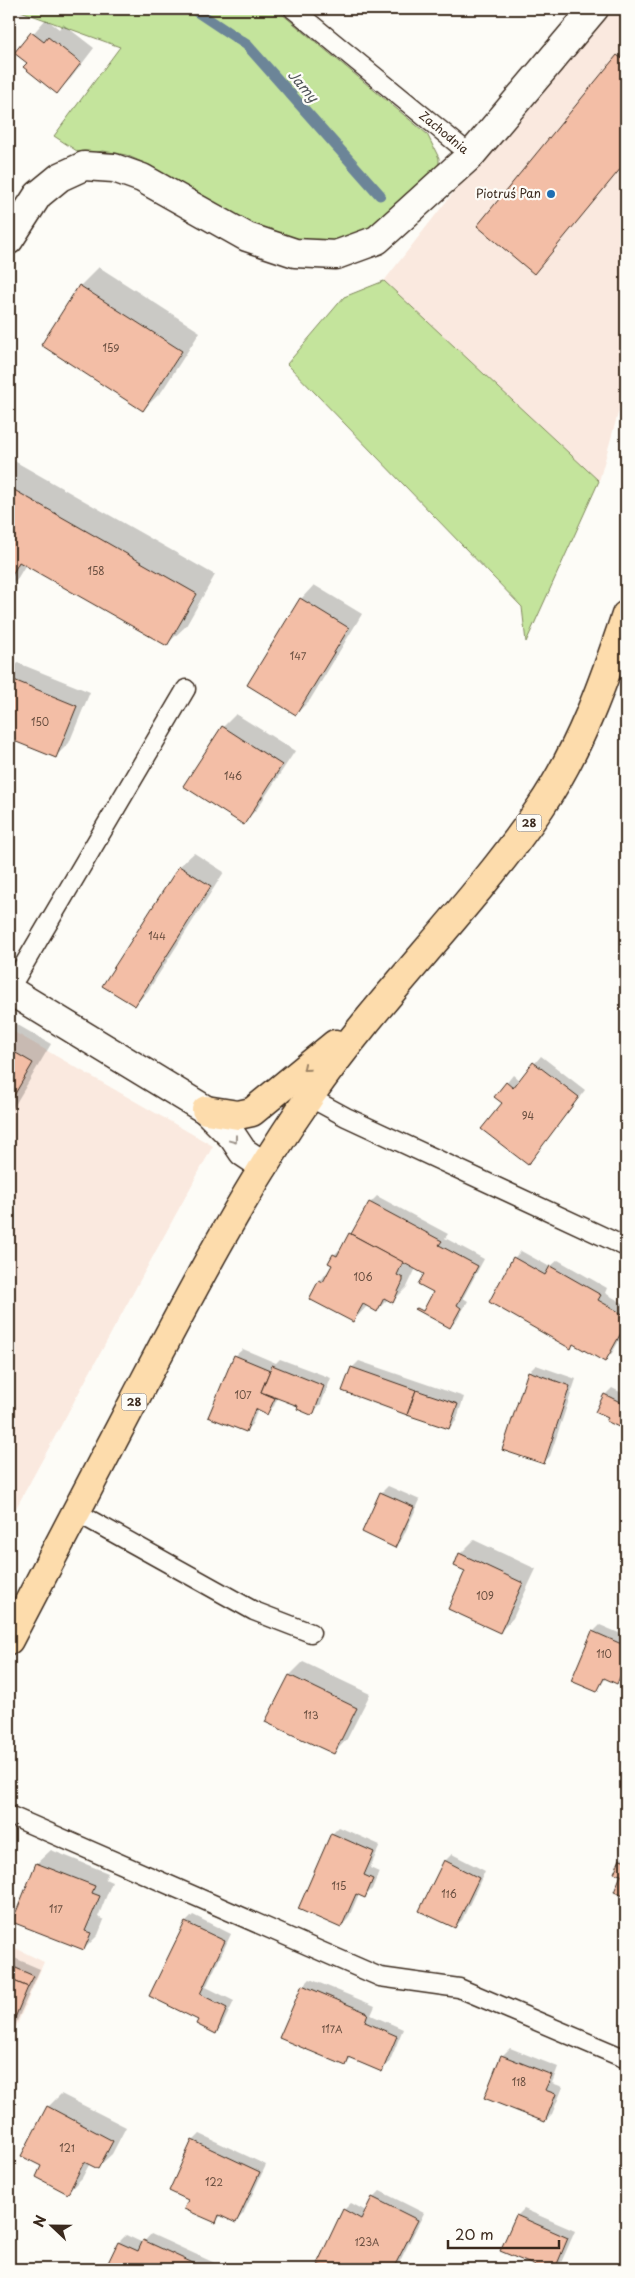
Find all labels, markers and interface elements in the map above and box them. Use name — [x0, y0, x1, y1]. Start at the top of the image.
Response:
water label: Jamy — [283, 65, 324, 107]
street label: Zachodnia — [416, 106, 474, 158]
place label: Piotruś Pan — [476, 184, 541, 202]
marker: Piotruś Pan — [545, 188, 557, 200]
house number: 159 — [103, 340, 119, 355]
house number: 158 — [87, 563, 105, 578]
house number: 147 — [290, 648, 307, 663]
house number: 150 — [31, 714, 49, 729]
house number: 146 — [224, 768, 242, 783]
road number: 28 — [516, 814, 542, 831]
house number: 144 — [148, 928, 166, 943]
one-way arrow — [303, 1062, 312, 1071]
house number: 94 — [522, 1108, 535, 1123]
one-way arrow — [228, 1134, 237, 1144]
house number: 106 — [354, 1269, 372, 1284]
house number: 107 — [234, 1387, 252, 1402]
road number: 28 — [122, 1394, 146, 1410]
house number: 109 — [476, 1588, 494, 1603]
house number: 110 — [596, 1646, 612, 1661]
house number: 113 — [303, 1707, 319, 1722]
house number: 115 — [332, 1878, 346, 1893]
house number: 116 — [441, 1886, 457, 1901]
house number: 117 — [49, 1901, 63, 1916]
house number: 117A — [321, 2021, 343, 2036]
house number: 118 — [512, 2074, 526, 2089]
house number: 121 — [59, 2140, 75, 2155]
house number: 122 — [205, 2174, 223, 2189]
north arrow — [28, 2200, 78, 2250]
text: N — [28, 2212, 51, 2230]
scale bar — [448, 2218, 559, 2250]
text: 20 m — [455, 2222, 494, 2245]
house number: 123A — [355, 2234, 379, 2249]

